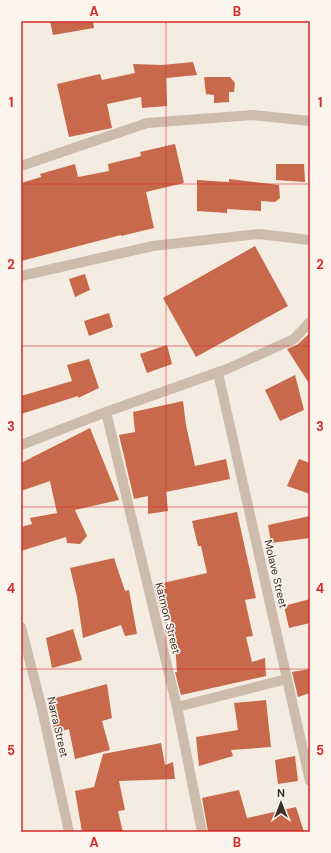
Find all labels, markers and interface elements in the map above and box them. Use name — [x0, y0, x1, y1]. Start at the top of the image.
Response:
text: A — [89, 3, 99, 20]
text: B — [233, 3, 241, 20]
text: 1 — [9, 94, 13, 111]
text: 1 — [318, 94, 322, 111]
text: 2 — [7, 256, 15, 273]
text: 2 — [316, 256, 324, 273]
text: 3 — [7, 418, 15, 435]
text: 3 — [316, 418, 324, 435]
street label: Molave Street — [261, 538, 291, 610]
text: 4 — [7, 580, 15, 597]
text: 4 — [316, 580, 324, 597]
street label: Katmon Street — [152, 581, 184, 655]
street label: Narra Street — [44, 695, 72, 759]
text: 5 — [7, 742, 15, 759]
text: 5 — [316, 742, 324, 759]
north arrow — [261, 783, 301, 823]
text: N — [277, 786, 285, 800]
text: A — [89, 834, 99, 851]
text: B — [233, 834, 241, 851]

